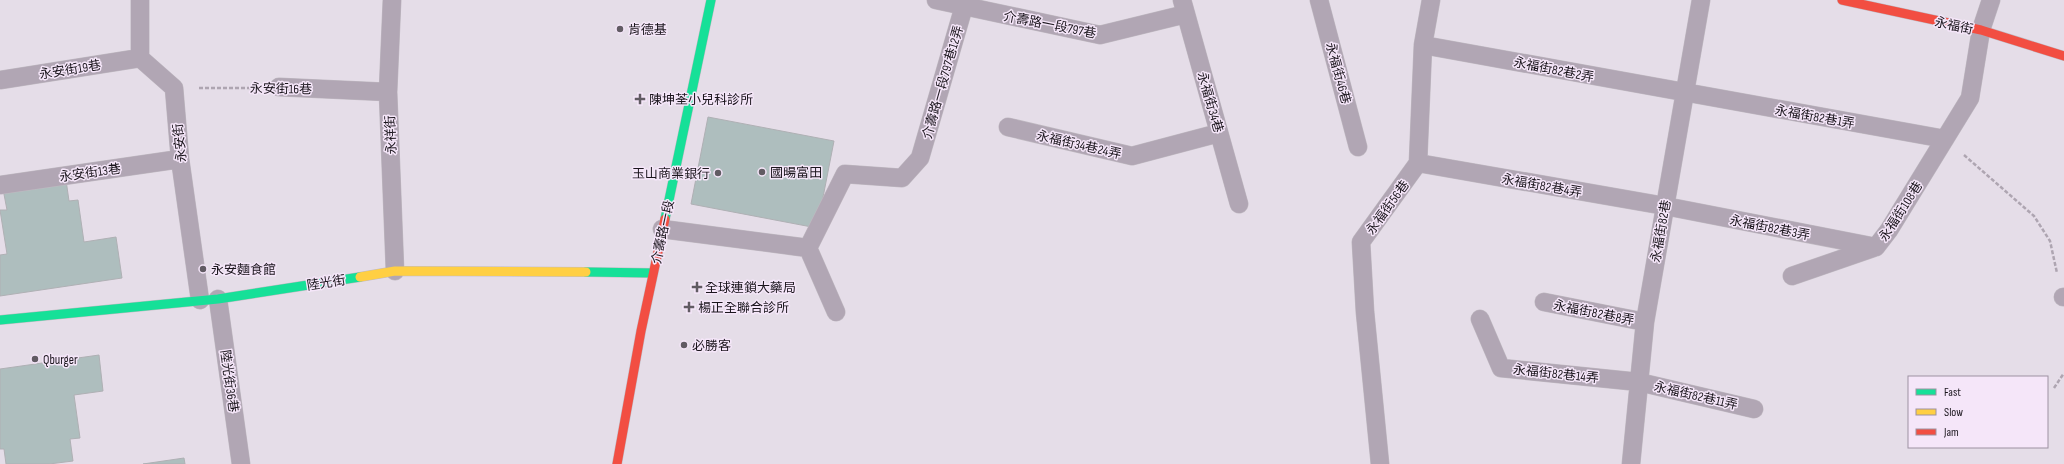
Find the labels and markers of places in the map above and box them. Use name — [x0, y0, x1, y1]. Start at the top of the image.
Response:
place label: 肯德基 — [628, 22, 667, 38]
marker: 肯德基 — [615, 24, 625, 34]
place label: 陳坤荃小兒科診所 — [649, 92, 753, 108]
marker: 陳坤荃小兒科診所 — [634, 93, 646, 105]
place label: 國暘富田 — [770, 165, 822, 181]
place label: 玉山商業銀行 — [632, 166, 710, 182]
marker: 國暘富田 — [757, 167, 767, 177]
marker: 玉山商業銀行 — [713, 168, 723, 178]
place label: 永安麵食館 — [211, 262, 276, 278]
marker: 永安麵食館 — [198, 264, 208, 274]
place label: 全球連鎖大藥局 — [705, 280, 796, 296]
marker: 全球連鎖大藥局 — [692, 282, 702, 292]
place label: 楊正全聯合診所 — [698, 300, 789, 316]
marker: 楊正全聯合診所 — [683, 301, 695, 313]
place label: 必勝客 — [692, 338, 731, 354]
marker: 必勝客 — [679, 340, 689, 350]
place label: Qburger — [43, 352, 78, 368]
marker: Qburger — [30, 354, 40, 364]

